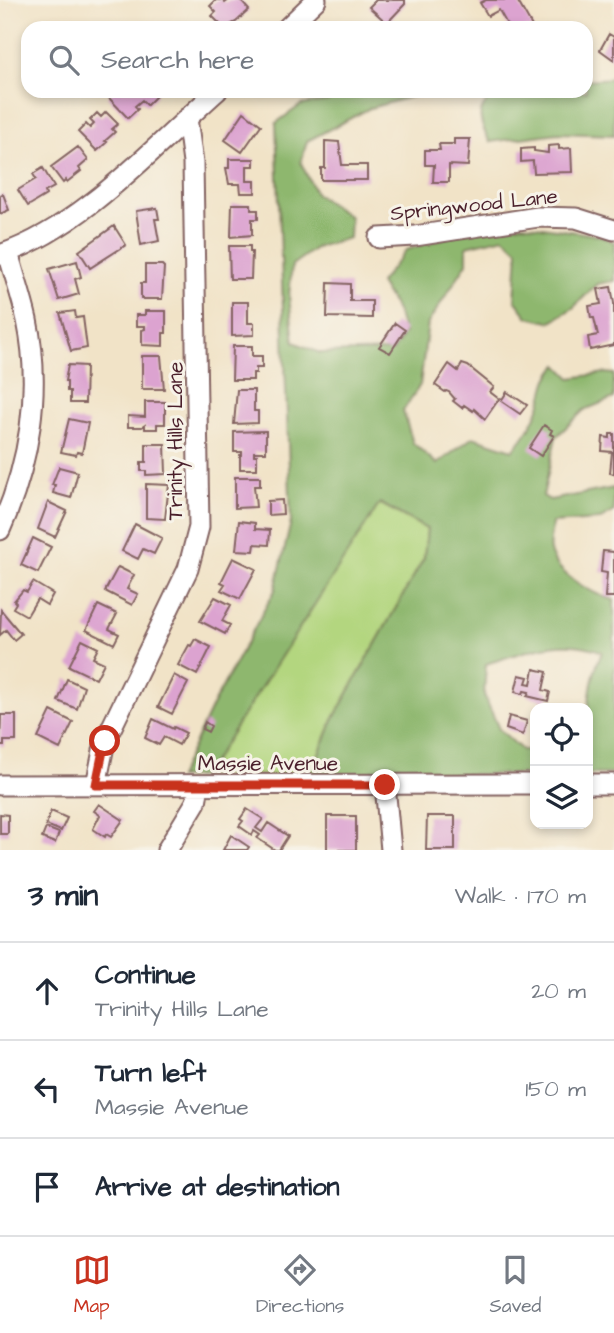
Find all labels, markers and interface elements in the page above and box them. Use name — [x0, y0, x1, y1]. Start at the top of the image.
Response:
search box — [21, 21, 593, 98]
icon: search — [45, 41, 83, 79]
text: Search here — [101, 42, 254, 78]
street label: Springwood Lane — [389, 182, 559, 230]
street label: Trinity Hills Lane — [161, 362, 192, 520]
map controls — [530, 703, 593, 829]
button: locate — [530, 703, 593, 766]
route start — [89, 725, 120, 756]
street label: Massie Avenue — [198, 749, 338, 778]
button: layers — [530, 766, 593, 829]
route end — [369, 769, 400, 800]
text: 3 min — [28, 875, 98, 917]
text: Walk · 170 m — [455, 880, 586, 912]
text: Continue — [95, 957, 196, 993]
icon: ahead — [28, 972, 66, 1010]
text: 20 m — [531, 975, 586, 1007]
text: Trinity Hills Lane — [95, 993, 269, 1025]
text: Turn left — [95, 1055, 206, 1091]
icon: left — [28, 1070, 66, 1108]
text: 150 m — [525, 1073, 586, 1105]
text: Massie Avenue — [95, 1091, 249, 1123]
icon: arrive — [28, 1168, 66, 1206]
text: Arrive at destination — [95, 1169, 340, 1205]
tab: Map — [73, 1251, 111, 1320]
tab: Directions — [256, 1251, 344, 1320]
tab: Saved — [490, 1251, 541, 1320]

